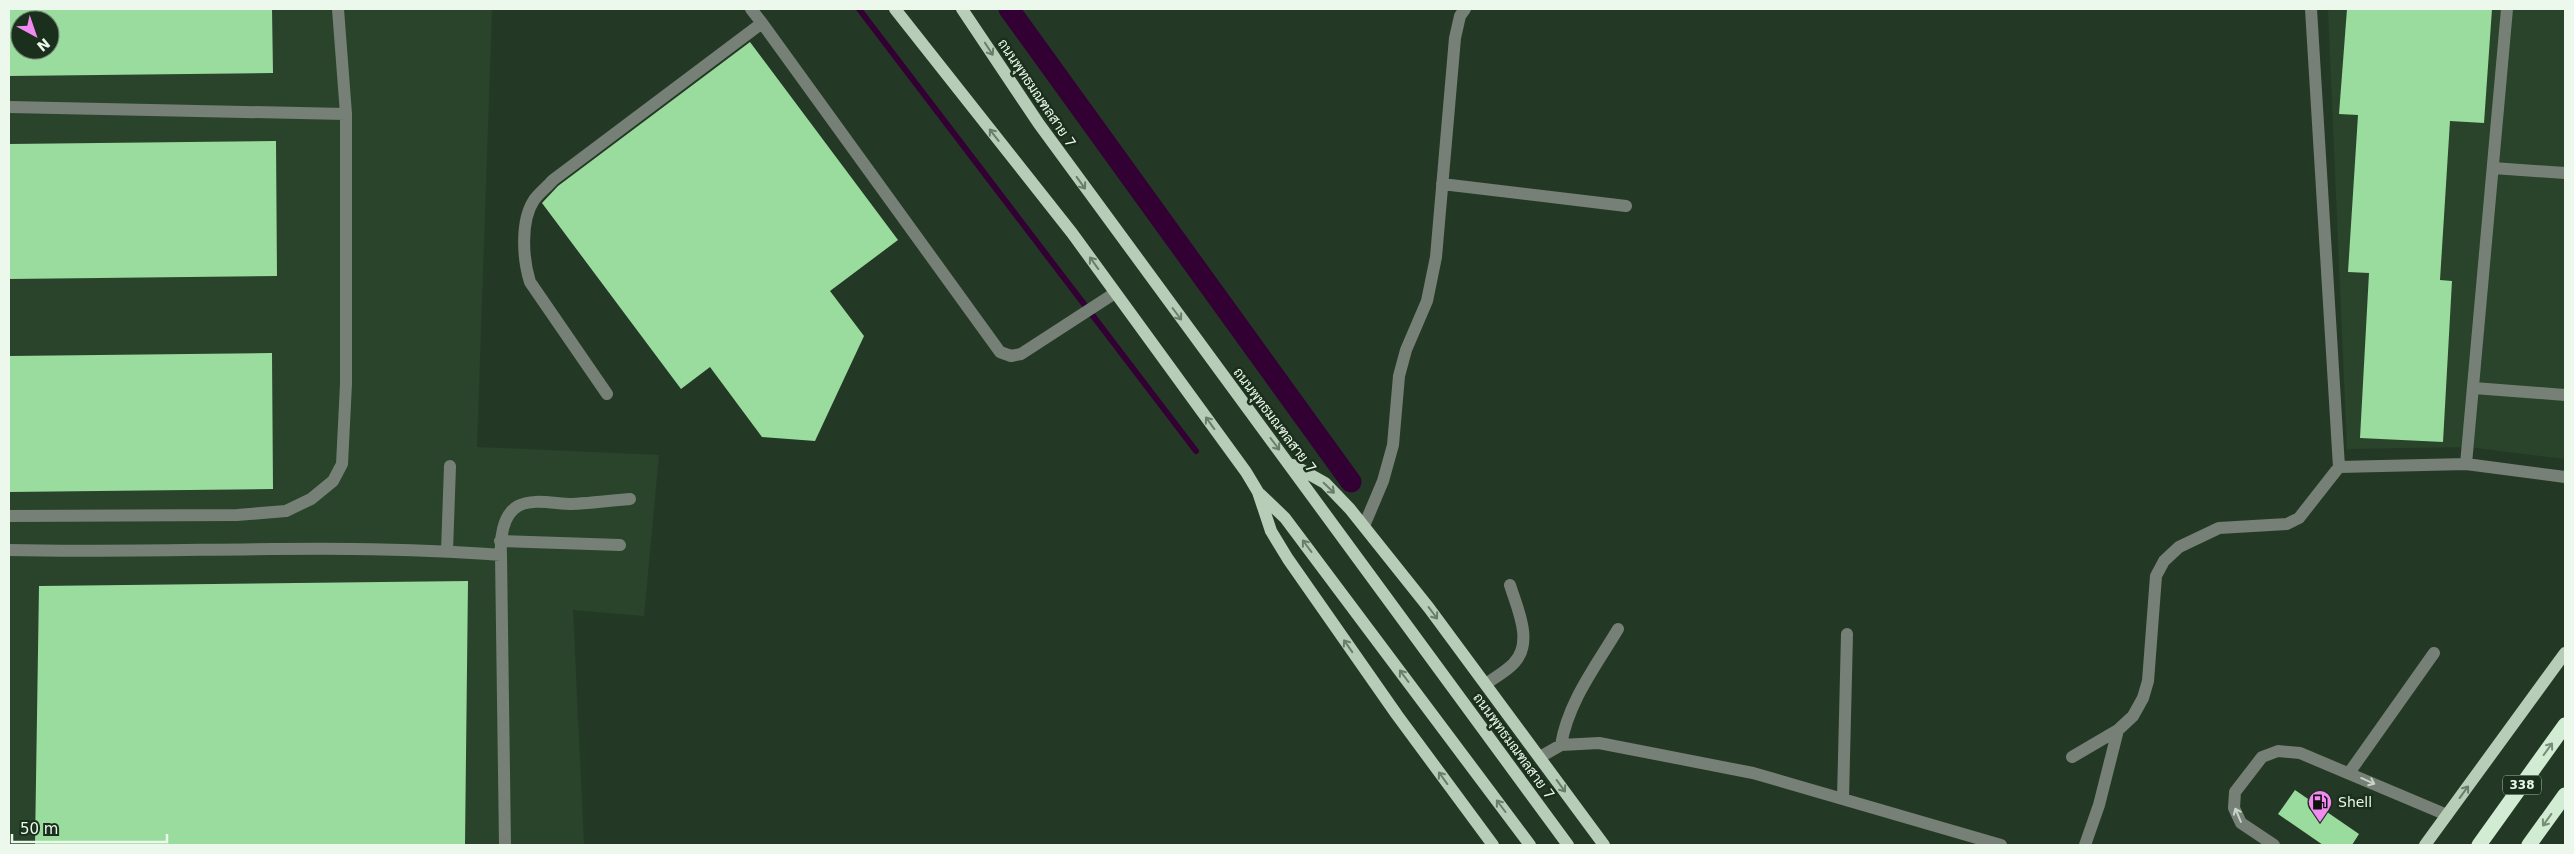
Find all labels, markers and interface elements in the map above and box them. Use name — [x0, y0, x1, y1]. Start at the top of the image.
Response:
north arrow — [10, 10, 60, 60]
text: N — [34, 35, 53, 55]
street label: ถนนพุทธมณฑลสาย 7 — [993, 36, 1079, 151]
one-way arrow — [984, 42, 994, 56]
one-way arrow — [989, 129, 1000, 142]
one-way arrow — [1076, 176, 1087, 189]
one-way arrow — [1089, 257, 1099, 271]
one-way arrow — [1172, 307, 1183, 320]
street label: ถนนพุทธมณฑลสาย 7 — [1229, 364, 1320, 477]
one-way arrow — [1205, 416, 1215, 430]
one-way arrow — [1270, 437, 1280, 451]
one-way arrow — [1323, 482, 1336, 494]
one-way arrow — [1301, 540, 1312, 553]
one-way arrow — [1427, 606, 1438, 619]
one-way arrow — [1343, 639, 1353, 653]
one-way arrow — [1399, 669, 1409, 683]
street label: ถนนพุทธมณฑลสาย 7 — [1468, 690, 1558, 803]
one-way arrow — [2543, 742, 2553, 756]
one-way arrow — [1438, 771, 1448, 785]
one-way arrow — [2360, 776, 2375, 786]
road number: 338 — [2503, 776, 2541, 794]
one-way arrow — [1556, 779, 1566, 793]
one-way arrow — [2459, 785, 2469, 799]
fuel station icon: Shell — [2307, 789, 2333, 823]
place label: Shell — [2338, 794, 2372, 810]
one-way arrow — [1496, 799, 1506, 813]
one-way arrow — [2233, 808, 2242, 823]
scale bar — [12, 812, 168, 844]
one-way arrow — [2542, 813, 2552, 827]
text: 50 m — [20, 820, 58, 838]

